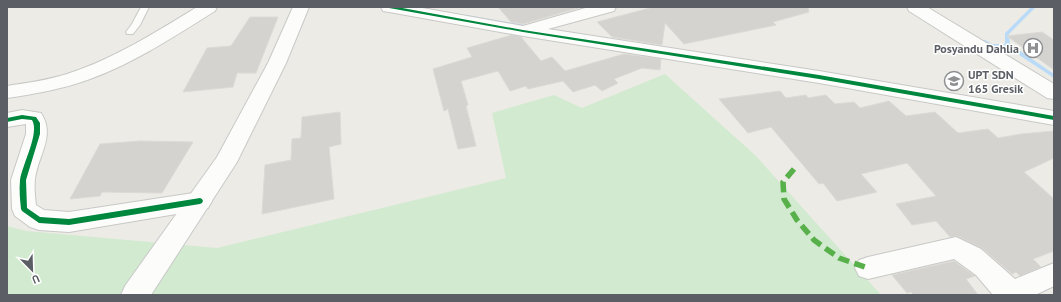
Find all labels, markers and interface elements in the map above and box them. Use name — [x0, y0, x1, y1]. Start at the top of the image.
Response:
hospital icon: Posyandu Dahlia — [1022, 37, 1044, 59]
place label: Posyandu Dahlia — [934, 41, 1019, 56]
place label: UPT SDN 165 Gresik — [968, 67, 1023, 96]
school or university icon: UPT SDN 165 Gresik — [943, 70, 965, 92]
north arrow — [12, 250, 52, 290]
text: U — [30, 271, 42, 287]

